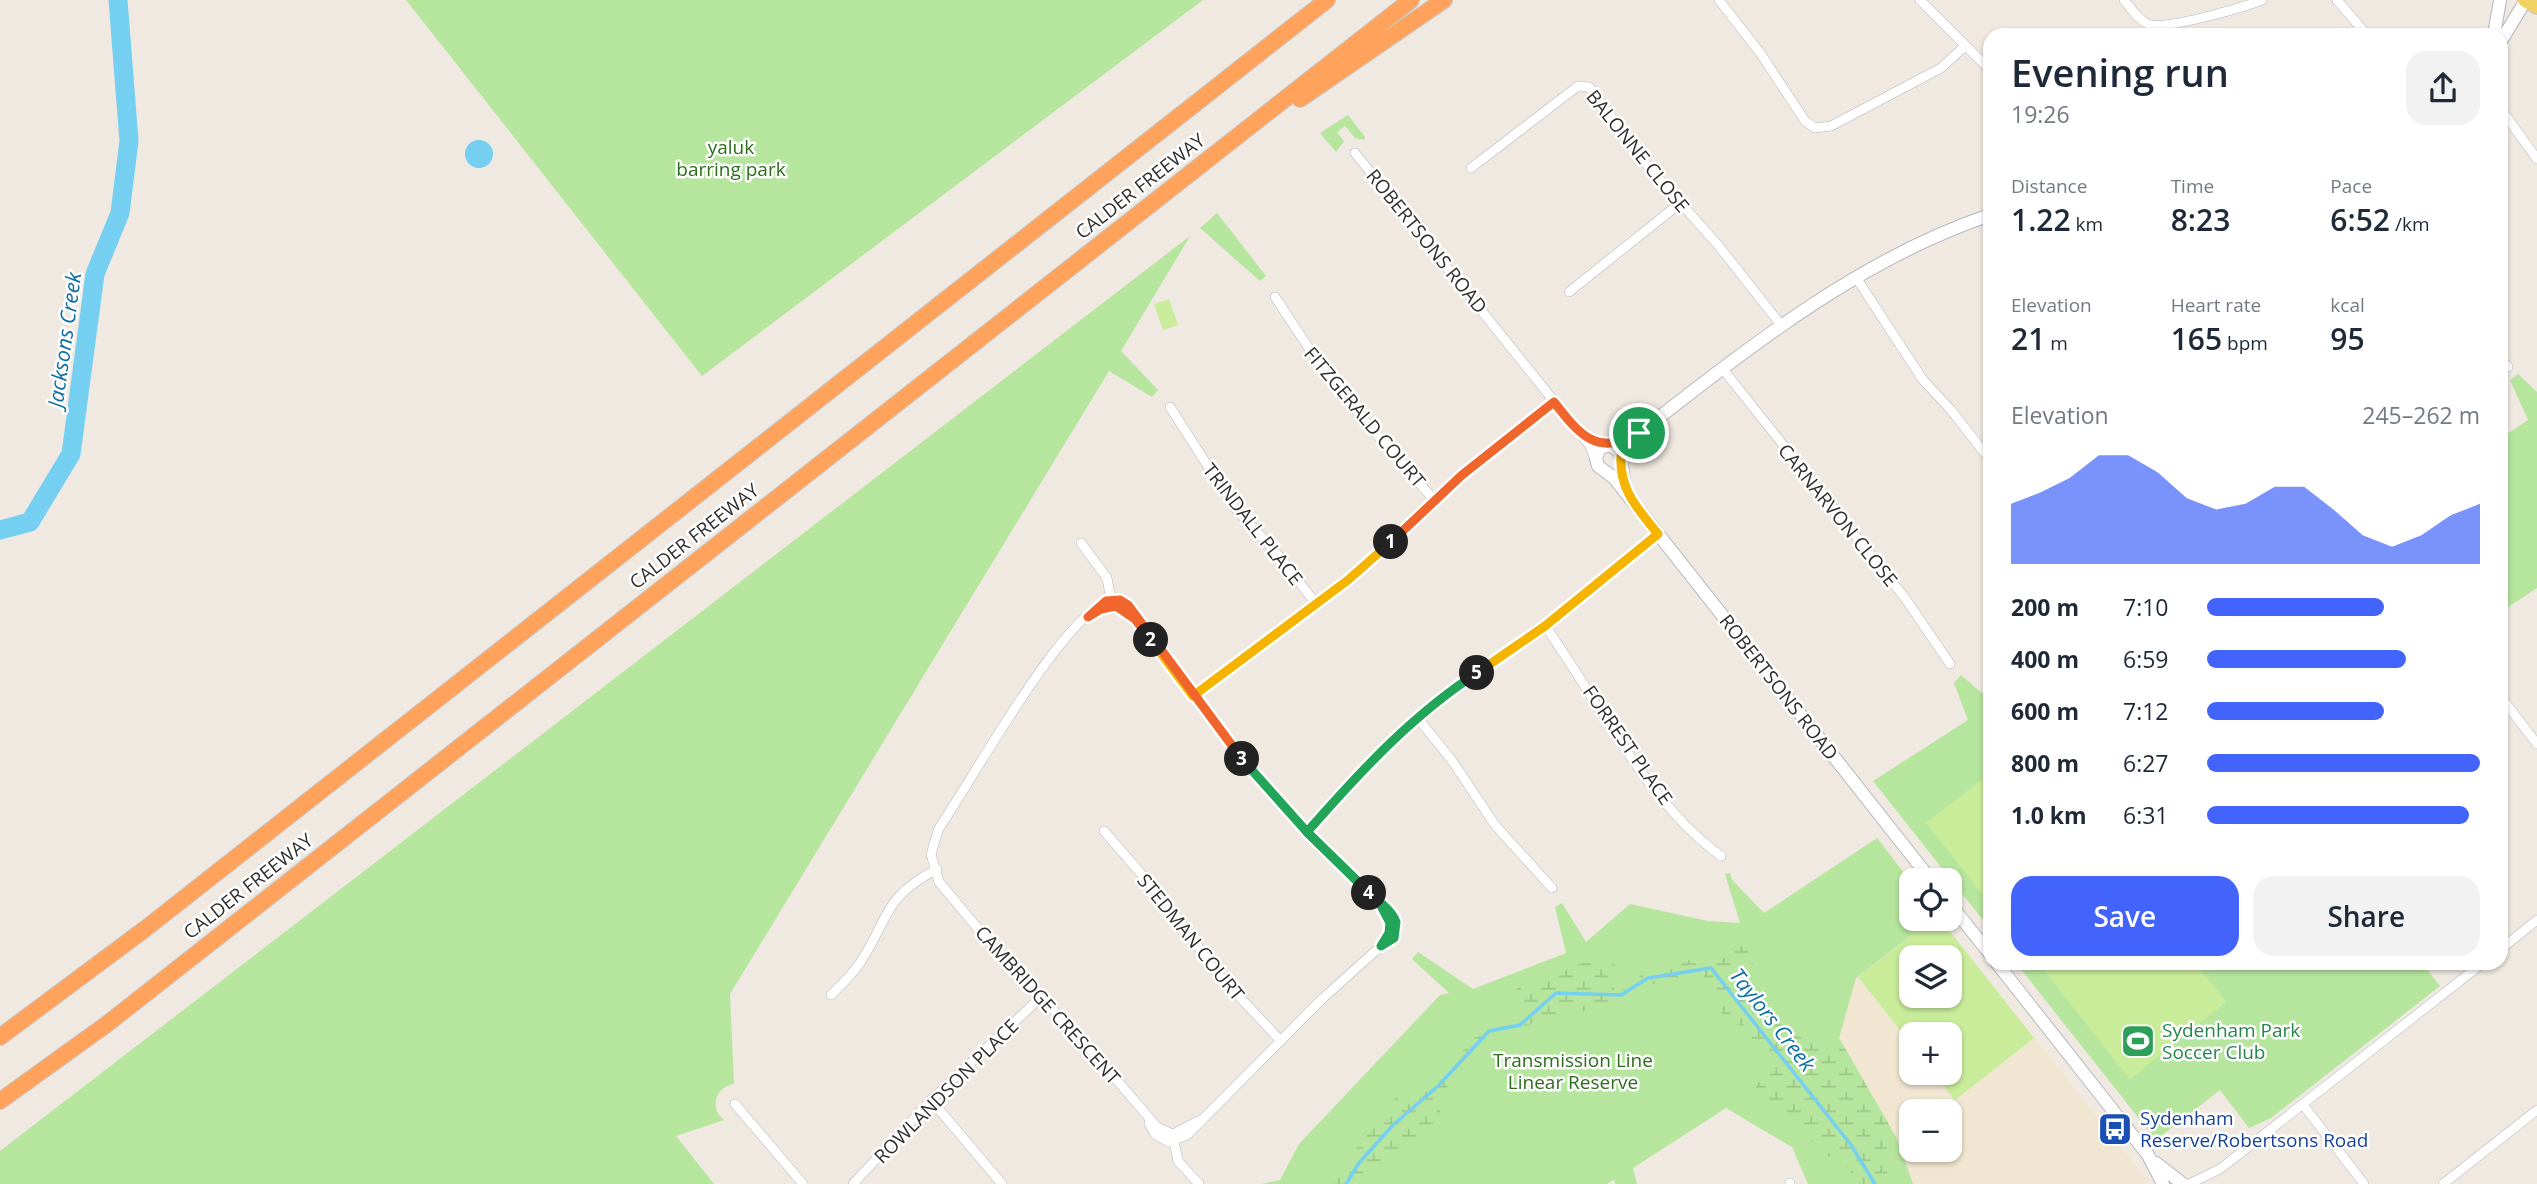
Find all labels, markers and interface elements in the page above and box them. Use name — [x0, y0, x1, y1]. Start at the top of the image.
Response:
text: Evening run — [2011, 46, 2229, 98]
button: share — [2406, 51, 2480, 125]
street label: BALONNE CLOSE — [1580, 84, 1696, 218]
text: 19:26 — [2011, 98, 2070, 130]
street label: CALDER FREEWAY — [1070, 127, 1210, 245]
park label: yaluk barring park — [676, 134, 786, 182]
street label: ROBERTSONS ROAD — [1361, 163, 1493, 319]
text: Distance — [2011, 173, 2087, 199]
text: Time — [2171, 173, 2214, 199]
text: Pace — [2330, 173, 2372, 199]
text: 1.22 — [2011, 199, 2071, 240]
text: 8:23 — [2171, 199, 2230, 240]
text: 6:52 — [2330, 199, 2390, 240]
text: km — [2071, 211, 2103, 237]
text: /km — [2390, 211, 2430, 237]
water label: Jacksons Creek — [40, 270, 87, 413]
text: Elevation — [2011, 292, 2092, 318]
text: Heart rate — [2171, 292, 2261, 318]
text: kcal — [2330, 292, 2365, 318]
text: 21 — [2011, 318, 2045, 359]
text: 165 — [2171, 318, 2222, 359]
text: 95 — [2330, 318, 2365, 359]
text: m — [2045, 330, 2068, 356]
text: bpm — [2222, 330, 2268, 356]
street label: FITZGERALD COURT — [1298, 341, 1432, 493]
text: Elevation — [2011, 399, 2109, 431]
text: 245–262 m — [2362, 399, 2480, 431]
pin — [1609, 403, 1669, 463]
icon: arrive — [1620, 414, 1658, 452]
street label: CARNARVON CLOSE — [1772, 438, 1904, 592]
street label: TRINDALL PLACE — [1197, 458, 1309, 590]
street label: CALDER FREEWAY — [624, 477, 764, 595]
pin: 1 — [1374, 524, 1408, 560]
text: 1 — [1385, 528, 1396, 554]
text: 200 m — [2011, 591, 2079, 623]
text: 7:10 — [2123, 591, 2169, 623]
street label: ROBERTSONS ROAD — [1714, 609, 1844, 765]
pin: 2 — [1134, 622, 1168, 658]
text: 2 — [1145, 626, 1156, 652]
text: 400 m — [2011, 643, 2079, 675]
text: 6:59 — [2123, 643, 2169, 675]
pin: 5 — [1460, 656, 1494, 690]
text: 5 — [1471, 659, 1482, 685]
street label: FORREST PLACE — [1577, 680, 1679, 810]
text: 600 m — [2011, 695, 2079, 727]
text: 7:12 — [2123, 695, 2169, 727]
pin: 3 — [1224, 742, 1260, 776]
text: 3 — [1236, 745, 1247, 771]
text: 800 m — [2011, 747, 2079, 779]
text: 6:27 — [2123, 747, 2169, 779]
text: 1.0 km — [2011, 799, 2087, 831]
text: 6:31 — [2123, 799, 2169, 831]
street label: CALDER FREEWAY — [178, 827, 318, 945]
street label: STEDMAN COURT — [1132, 868, 1251, 1006]
map controls — [1899, 868, 1962, 1162]
button: locate — [1899, 868, 1962, 931]
pin: 4 — [1352, 876, 1386, 910]
button: Save — [2011, 876, 2239, 956]
button: Share — [2253, 876, 2480, 956]
text: 4 — [1363, 879, 1374, 905]
street label: CAMBRIDGE CRESCENT — [970, 920, 1127, 1090]
button: layers — [1899, 945, 1962, 1008]
water label: Taylors Creek — [1724, 962, 1822, 1077]
street label: ROWLANDSON PLACE — [868, 1013, 1024, 1169]
place label: Sydenham Park Soccer Club — [2162, 1017, 2300, 1065]
button: + — [1899, 1022, 1962, 1085]
sports icon: Sydenham Park Soccer Club — [2119, 1022, 2157, 1060]
park label: Transmission Line Linear Reserve — [1493, 1047, 1653, 1095]
button: − — [1899, 1099, 1962, 1162]
place label: Sydenham Reserve/Robertsons Road — [2140, 1105, 2368, 1153]
bus stop icon: Sydenham Reserve/Robertsons Road — [2096, 1110, 2134, 1148]

